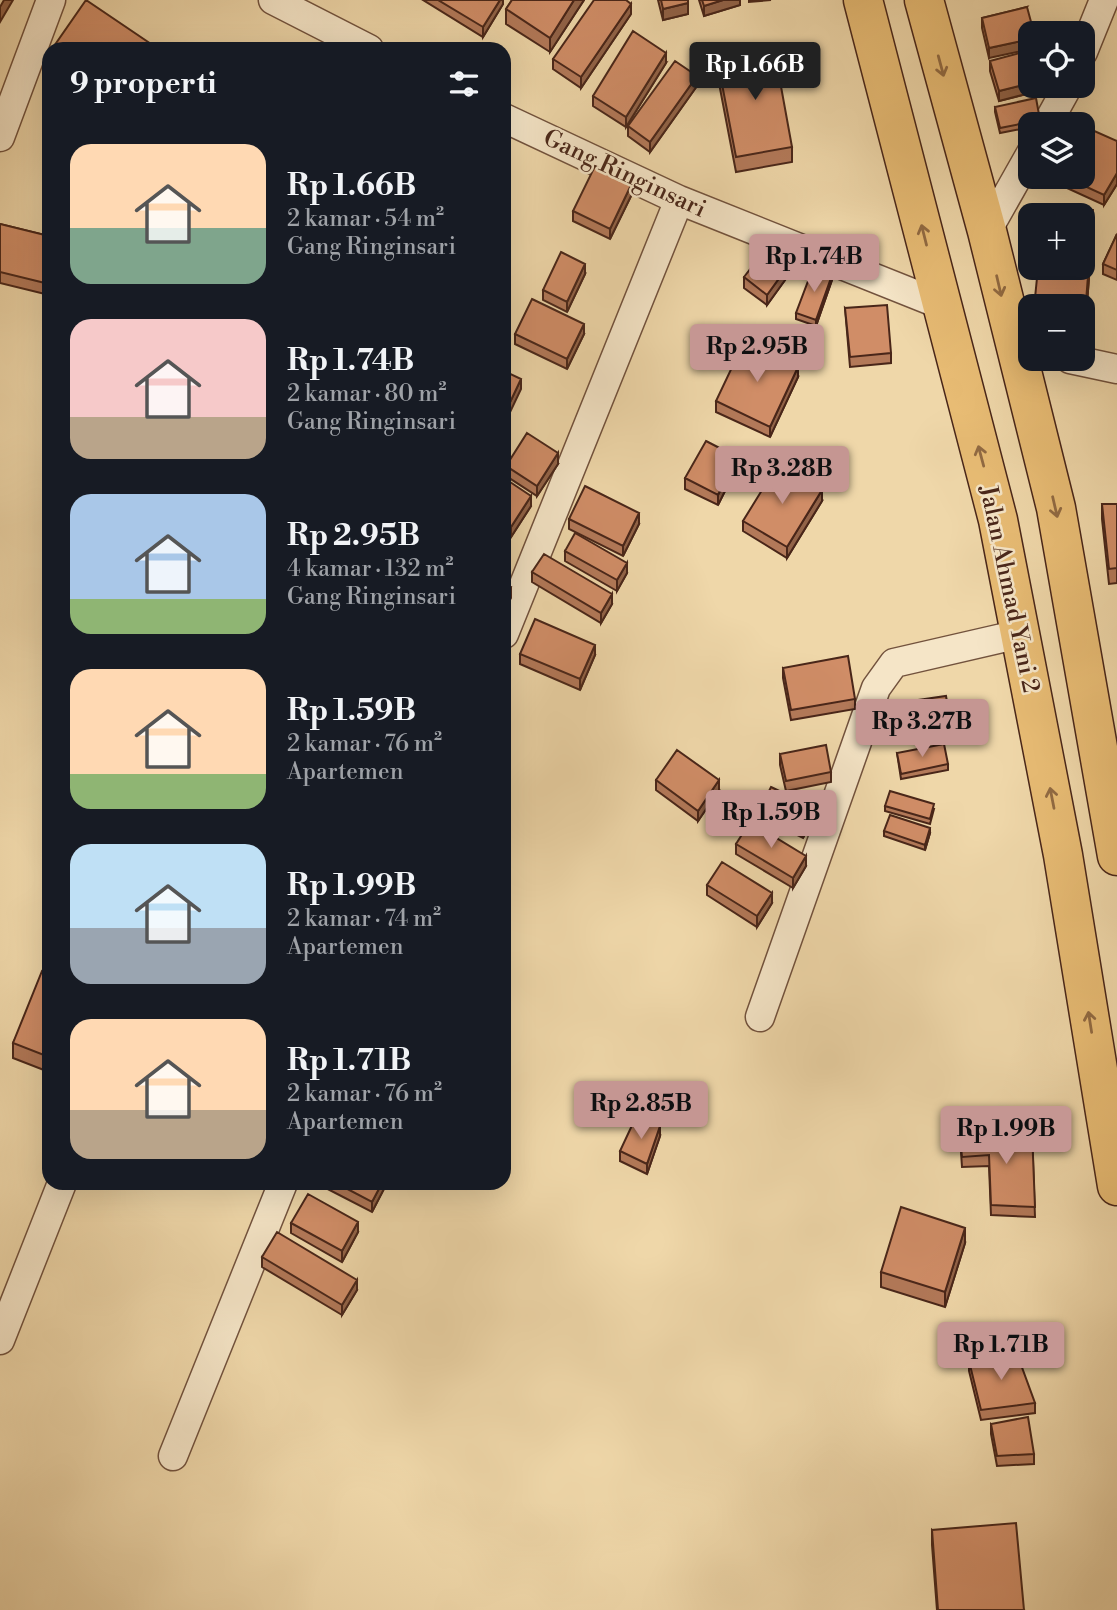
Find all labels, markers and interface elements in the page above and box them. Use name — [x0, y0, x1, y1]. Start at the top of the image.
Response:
map controls — [1018, 21, 1095, 371]
button: locate — [1018, 21, 1095, 98]
pin: Rp 1.66B — [683, 42, 827, 102]
text: Rp 1.66B — [705, 51, 805, 79]
one-way arrow — [936, 55, 949, 77]
text: 9 properti — [70, 65, 217, 103]
icon: filters — [445, 65, 483, 103]
button: layers — [1018, 112, 1095, 189]
street label: Gang Ringinsari — [538, 123, 711, 225]
text: Rp 1.66B — [287, 167, 416, 205]
icon: home — [126, 172, 210, 256]
button: + — [1018, 203, 1095, 280]
text: 2 kamar · 54 m² — [287, 205, 444, 233]
one-way arrow — [917, 224, 930, 247]
text: Gang Ringinsari — [287, 233, 456, 261]
pin: Rp 1.74B — [742, 234, 886, 294]
text: Rp 1.74B — [765, 243, 863, 271]
one-way arrow — [993, 274, 1007, 297]
button: − — [1018, 294, 1095, 371]
pin: Rp 2.95B — [685, 324, 829, 384]
text: Rp 2.95B — [706, 333, 808, 361]
text: Rp 1.74B — [287, 342, 414, 380]
icon: home — [126, 347, 210, 431]
text: 2 kamar · 80 m² — [287, 380, 447, 408]
text: Gang Ringinsari — [287, 408, 456, 436]
one-way arrow — [974, 445, 987, 467]
pin: Rp 3.28B — [710, 447, 854, 506]
text: Rp 3.28B — [731, 455, 833, 483]
street label: Jalan Ahmad Yani 2 — [972, 482, 1046, 695]
one-way arrow — [1049, 495, 1062, 517]
text: Rp 2.95B — [287, 517, 420, 555]
icon: home — [126, 522, 210, 606]
text: 4 kamar · 132 m² — [287, 555, 453, 583]
text: Gang Ringinsari — [287, 583, 456, 611]
text: Rp 1.59B — [287, 692, 416, 730]
icon: home — [126, 697, 210, 781]
pin: Rp 3.27B — [850, 700, 994, 759]
text: Rp 3.27B — [872, 708, 972, 736]
text: 2 kamar · 76 m² — [287, 730, 442, 758]
text: Apartemen — [287, 758, 403, 786]
one-way arrow — [1044, 787, 1058, 810]
pin: Rp 1.59B — [699, 790, 843, 850]
text: Rp 1.59B — [722, 799, 820, 827]
text: Rp 1.99B — [287, 867, 416, 905]
icon: home — [126, 872, 210, 956]
text: 2 kamar · 74 m² — [287, 905, 441, 933]
text: Apartemen — [287, 933, 403, 961]
one-way arrow — [1083, 1011, 1096, 1034]
text: Rp 1.71B — [287, 1042, 411, 1080]
icon: home — [126, 1047, 210, 1131]
text: 2 kamar · 76 m² — [287, 1080, 442, 1108]
pin: Rp 2.85B — [569, 1082, 713, 1141]
text: Rp 2.85B — [590, 1090, 692, 1118]
pin: Rp 1.99B — [934, 1106, 1078, 1166]
text: Apartemen — [287, 1108, 403, 1136]
text: Rp 1.99B — [956, 1115, 1056, 1143]
pin: Rp 1.71B — [929, 1322, 1073, 1382]
text: Rp 1.71B — [953, 1331, 1049, 1359]

